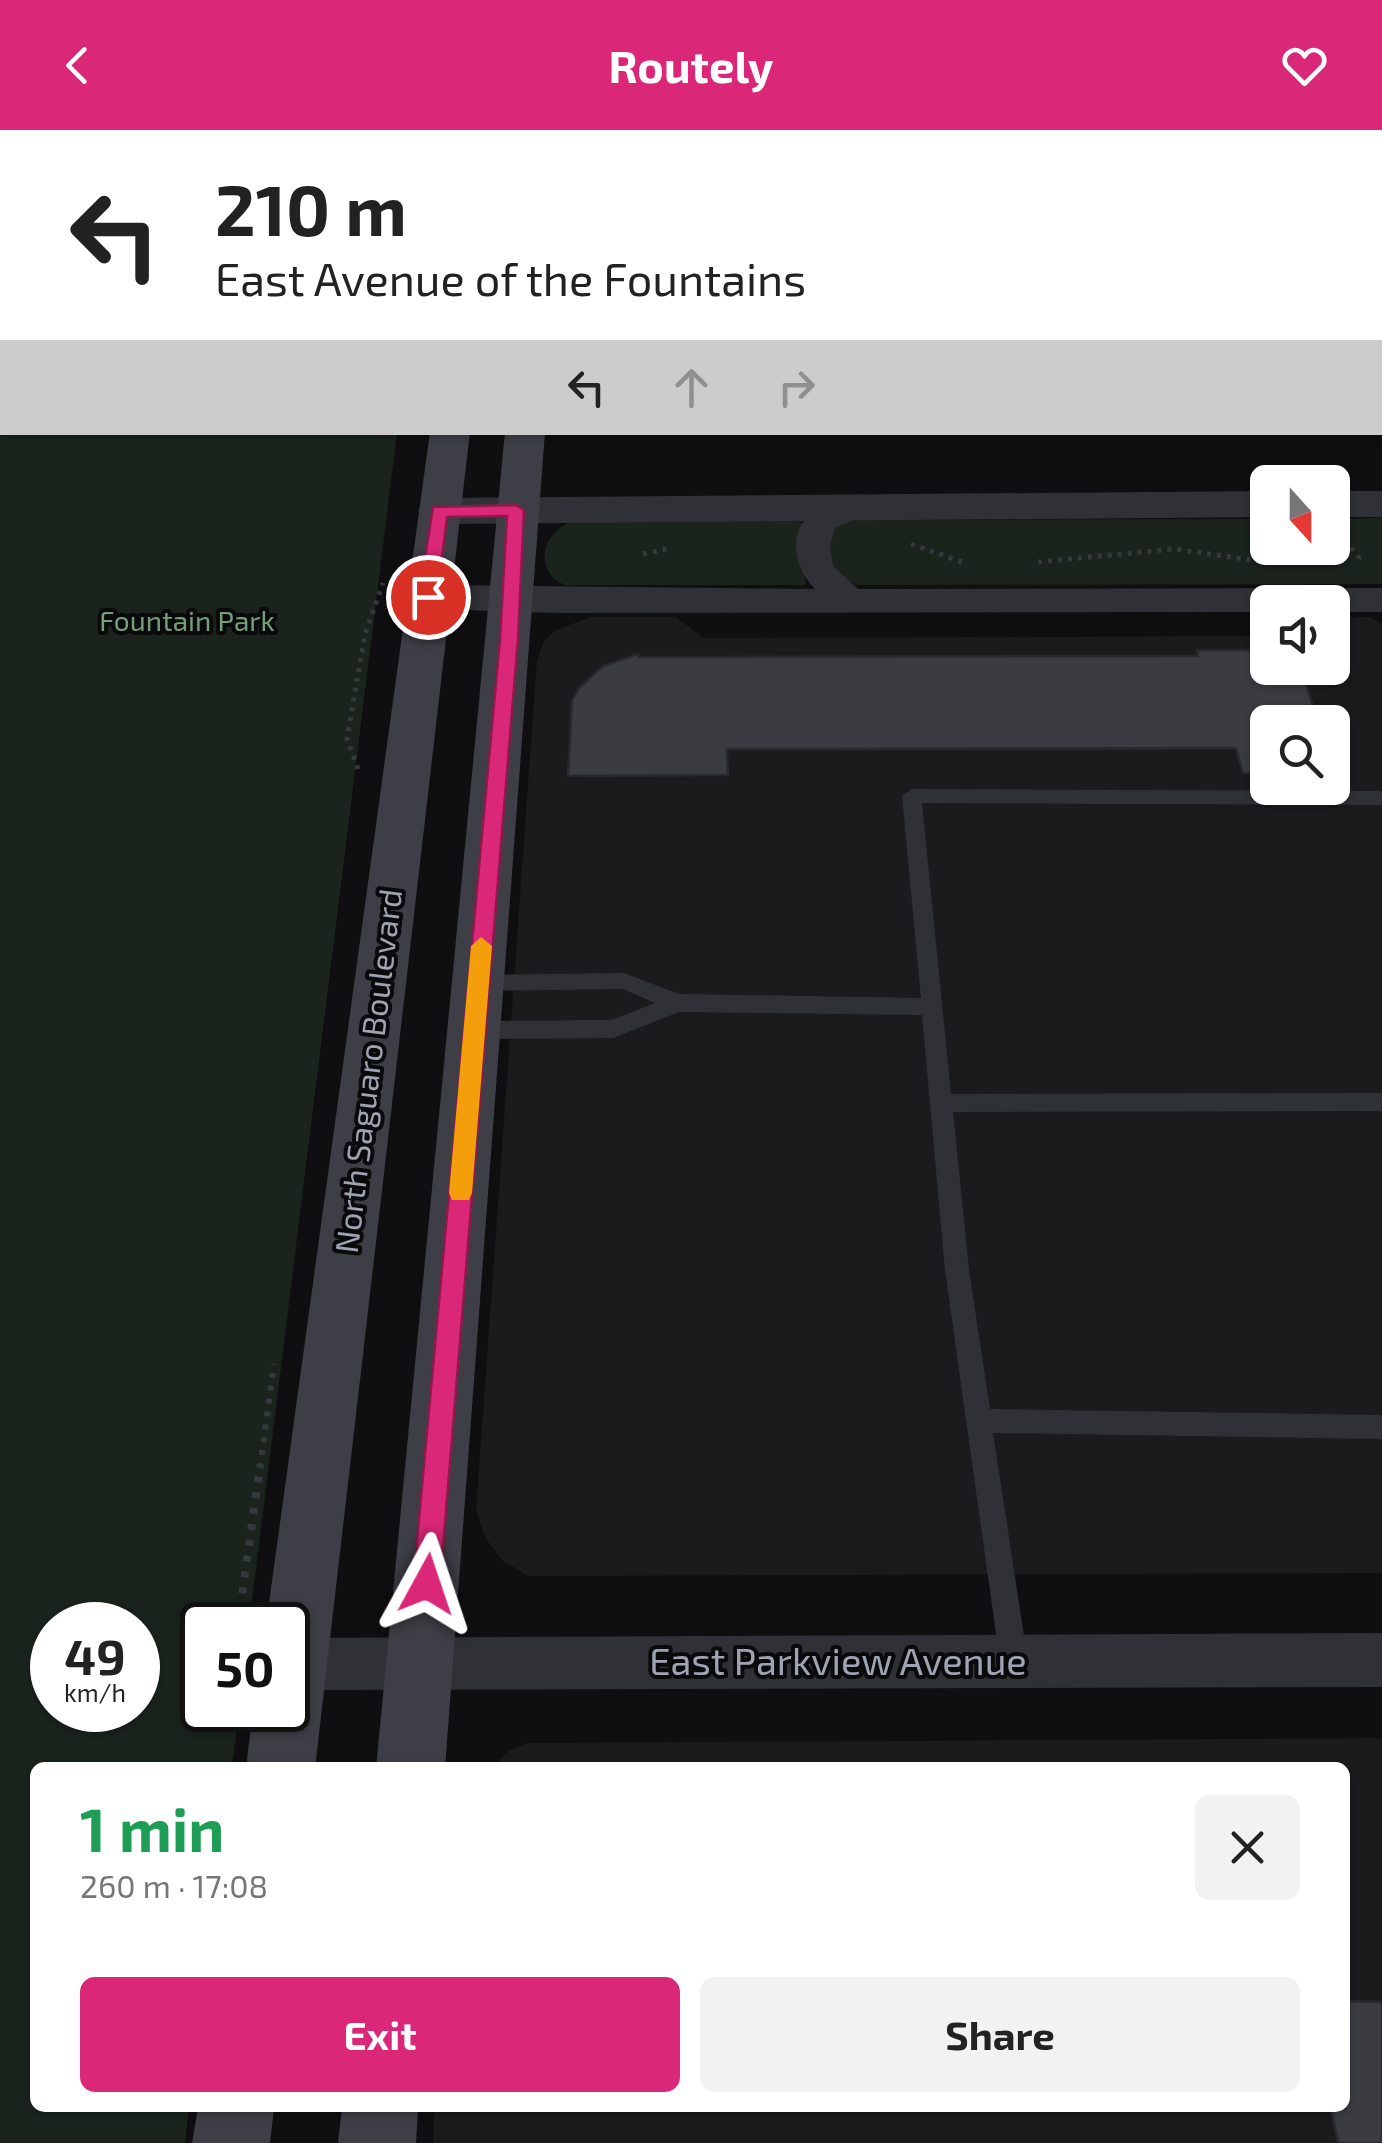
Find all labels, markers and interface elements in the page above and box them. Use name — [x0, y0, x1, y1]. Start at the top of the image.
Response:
icon: back — [50, 38, 105, 93]
text: Routely — [608, 38, 774, 92]
icon: heart — [1277, 38, 1332, 93]
text: 210 m — [215, 166, 407, 250]
icon: left — [50, 170, 180, 300]
text: East Avenue of the Fountains — [215, 251, 806, 305]
icon: left — [559, 360, 614, 415]
icon: ahead — [664, 360, 719, 415]
icon: right — [769, 360, 824, 415]
north arrow — [1250, 465, 1350, 565]
map controls — [1250, 465, 1350, 805]
pin — [386, 555, 471, 640]
icon: arrive — [401, 570, 456, 625]
button: sound — [1250, 585, 1350, 685]
park label: Fountain Park — [99, 603, 275, 637]
button: search — [1250, 705, 1350, 805]
street label: North Saguaro Boulevard — [326, 887, 408, 1255]
position arrow — [375, 1532, 479, 1636]
speed limit sign: 50 — [180, 1602, 310, 1732]
text: 49 — [64, 1625, 126, 1685]
street label: East Parkview Avenue — [649, 1637, 1027, 1683]
text: km/h — [64, 1677, 126, 1707]
text: 1 min — [80, 1792, 224, 1864]
button: close — [1195, 1795, 1300, 1900]
text: 260 m · 17:08 — [80, 1866, 268, 1904]
button: Exit — [80, 1977, 680, 2092]
button: Share — [700, 1977, 1300, 2092]

